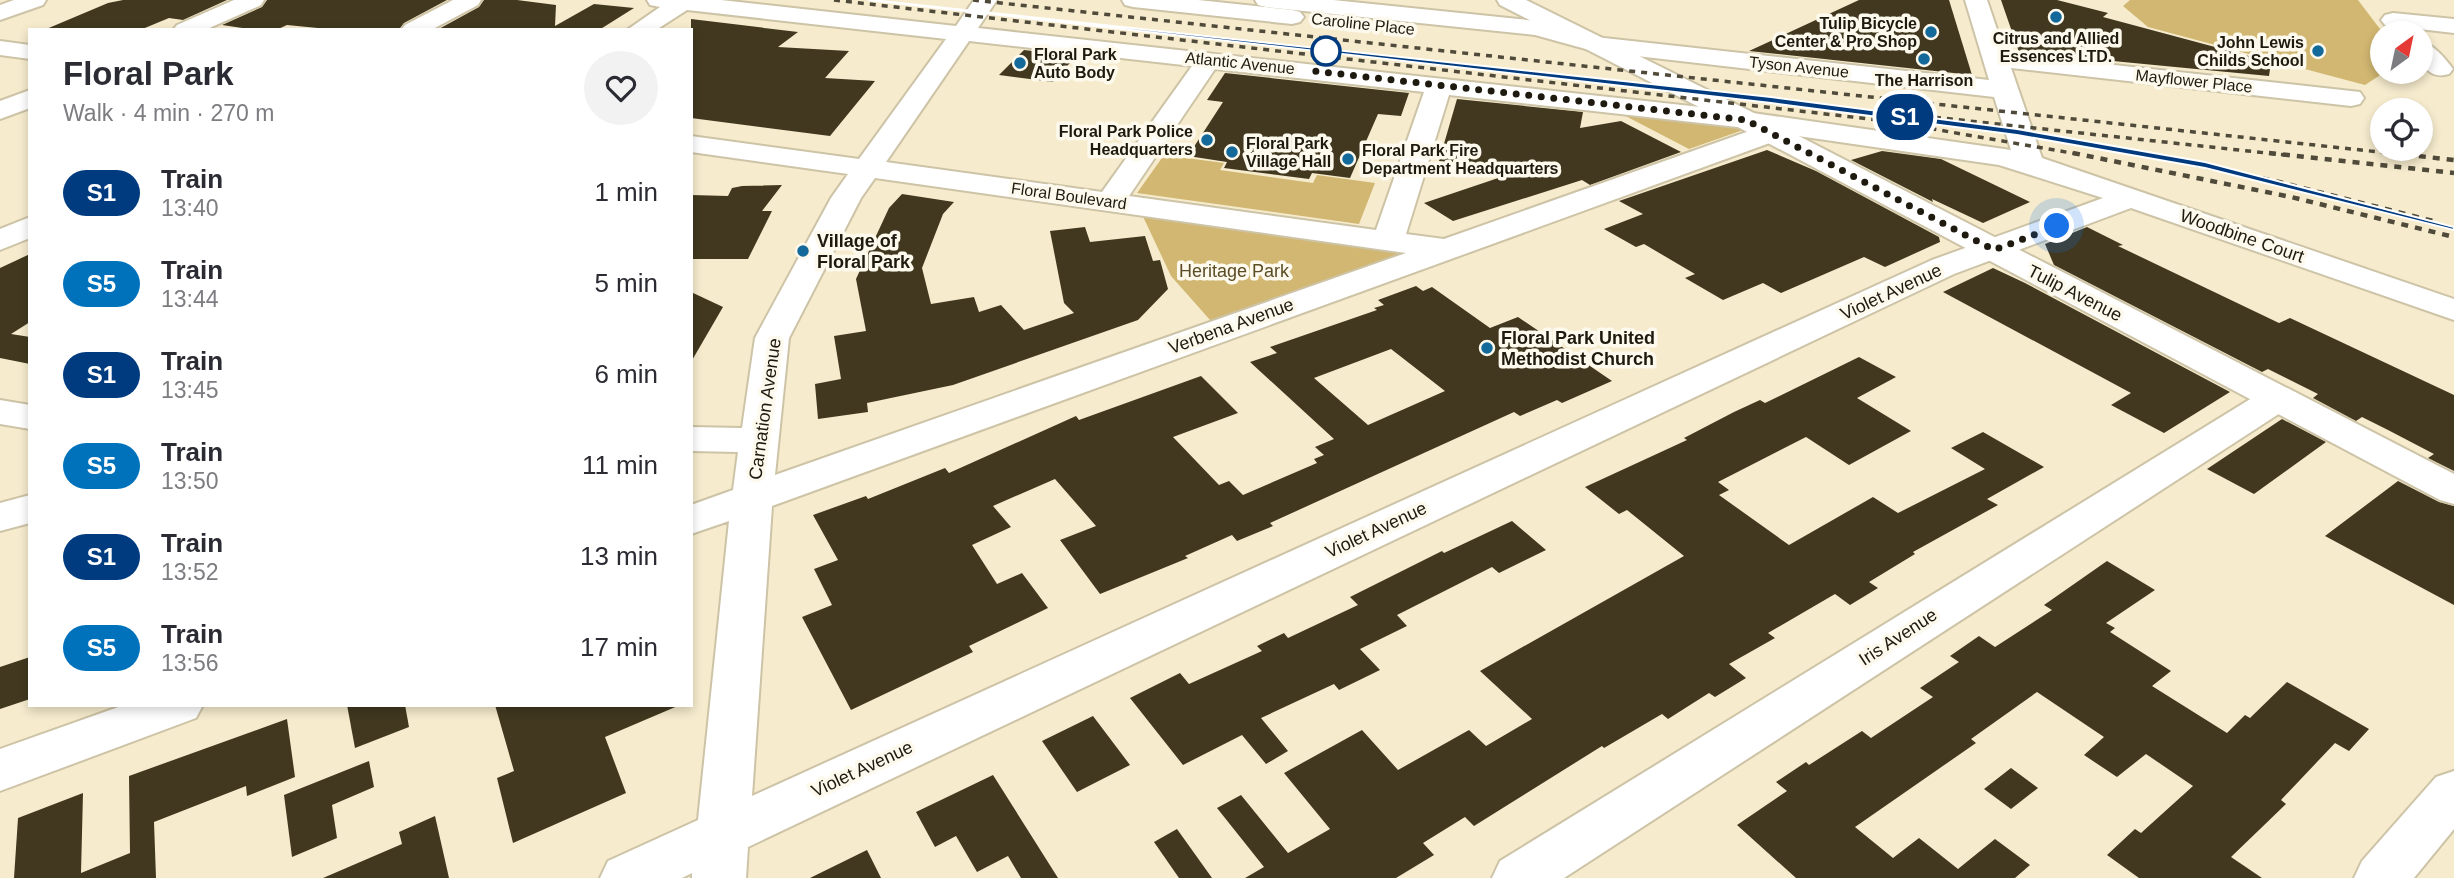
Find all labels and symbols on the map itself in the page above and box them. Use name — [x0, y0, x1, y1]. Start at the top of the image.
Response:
marker: Citrus and Allied Essences LTD. — [2048, 9, 2064, 25]
street label: Caroline Place — [1310, 10, 1416, 38]
place label: Tulip Bicycle Center & Pro Shop — [1775, 15, 1917, 50]
north arrow — [2370, 21, 2432, 84]
marker: Tulip Bicycle Center & Pro Shop — [1923, 24, 1939, 40]
place label: Citrus and Allied Essences LTD. — [1993, 30, 2119, 65]
place label: John Lewis Childs School — [2197, 34, 2304, 69]
unlabelled marker — [1311, 36, 1341, 66]
marker: John Lewis Childs School — [2310, 43, 2326, 59]
place label: Floral Park Auto Body — [1034, 46, 1117, 81]
street label: Atlantic Avenue — [1184, 49, 1296, 77]
marker: The Harrison — [1916, 51, 1932, 67]
street label: Tyson Avenue — [1748, 53, 1850, 81]
marker: Floral Park Auto Body — [1012, 55, 1028, 71]
street label: Mayflower Place — [2135, 66, 2253, 96]
place label: The Harrison — [1875, 72, 1973, 89]
line badge: S1 — [1874, 94, 1937, 140]
place label: Floral Park Police Headquarters — [1059, 123, 1193, 158]
marker: Floral Park Police Headquarters — [1199, 132, 1215, 148]
place label: Floral Park Village Hall — [1246, 135, 1331, 170]
place label: Floral Park Fire Department Headquarters — [1362, 142, 1559, 177]
marker: Floral Park Village Hall — [1224, 144, 1240, 160]
marker: Floral Park Fire Department Headquarters — [1340, 151, 1356, 167]
street label: Floral Boulevard — [1010, 179, 1128, 213]
street label: Woodbine Court — [2177, 205, 2307, 267]
your location — [2039, 208, 2074, 243]
place label: Village of Floral Park — [817, 231, 911, 272]
marker: Village of Floral Park — [795, 243, 811, 259]
street label: Violet Avenue — [1837, 260, 1945, 324]
park label: Heritage Park — [1179, 261, 1290, 281]
street label: Tulip Avenue — [2025, 261, 2125, 325]
street label: Verbena Avenue — [1166, 294, 1296, 358]
place label: Floral Park United Methodist Church — [1501, 328, 1655, 369]
street label: Carnation Avenue — [745, 337, 785, 481]
marker: Floral Park United Methodist Church — [1479, 340, 1495, 356]
street label: Violet Avenue — [1322, 498, 1430, 562]
street label: Iris Avenue — [1855, 604, 1941, 670]
street label: Violet Avenue — [808, 737, 916, 801]

